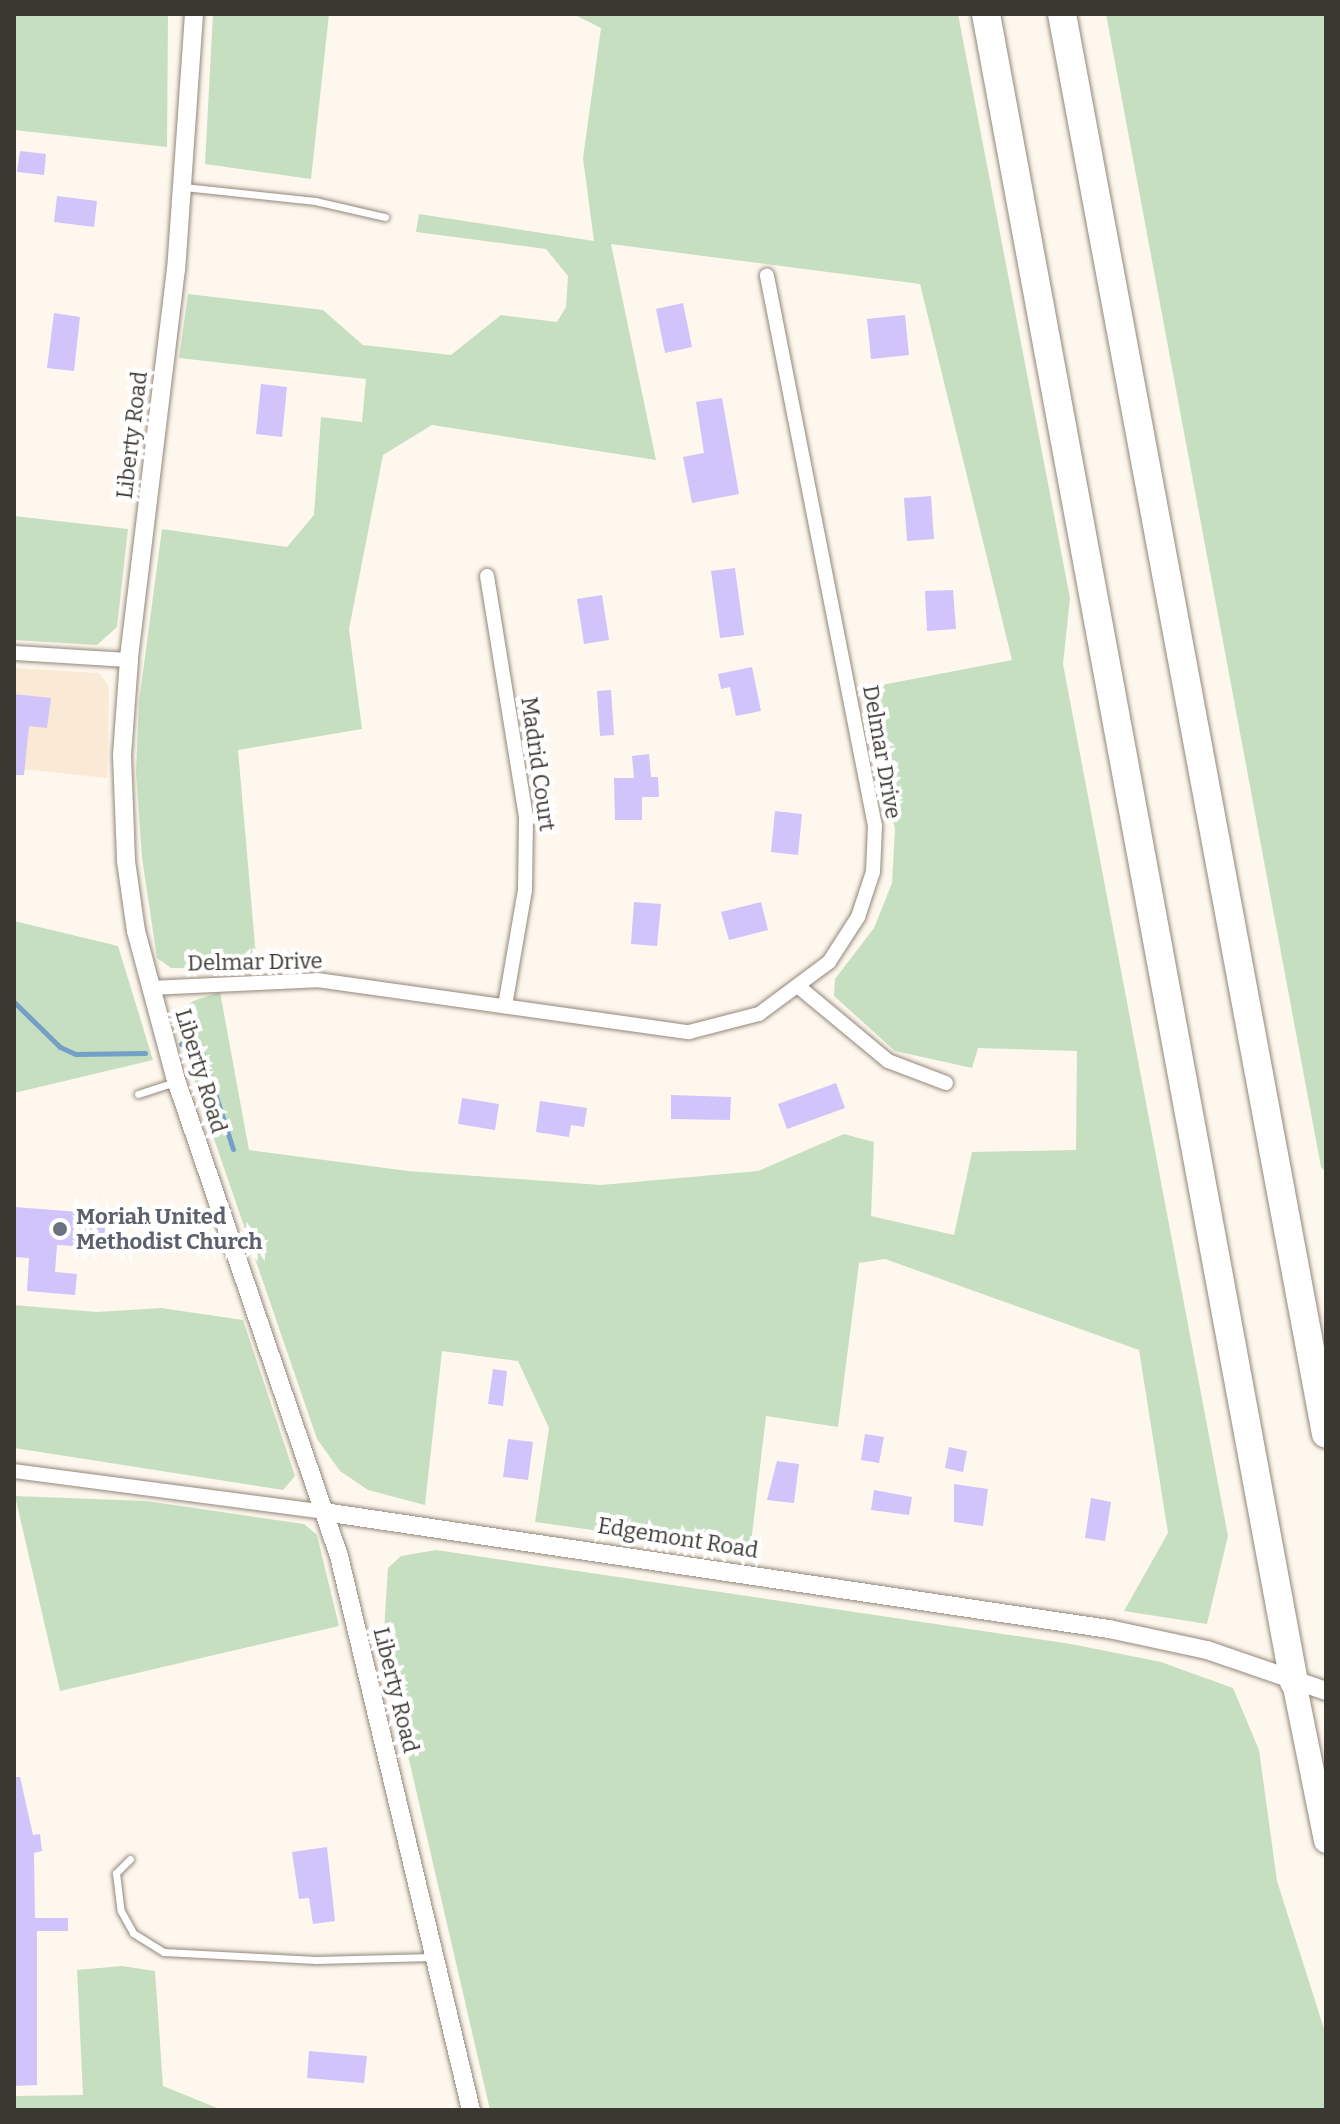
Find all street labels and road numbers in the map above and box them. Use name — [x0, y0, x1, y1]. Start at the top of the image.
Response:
street label: Liberty Road — [111, 370, 153, 500]
street label: Delmar Drive — [857, 683, 907, 821]
street label: Madrid Court — [516, 695, 560, 833]
street label: Delmar Drive — [187, 948, 323, 976]
street label: Liberty Road — [170, 1006, 232, 1136]
street label: Edgemont Road — [596, 1512, 760, 1564]
street label: Liberty Road — [368, 1625, 424, 1755]

